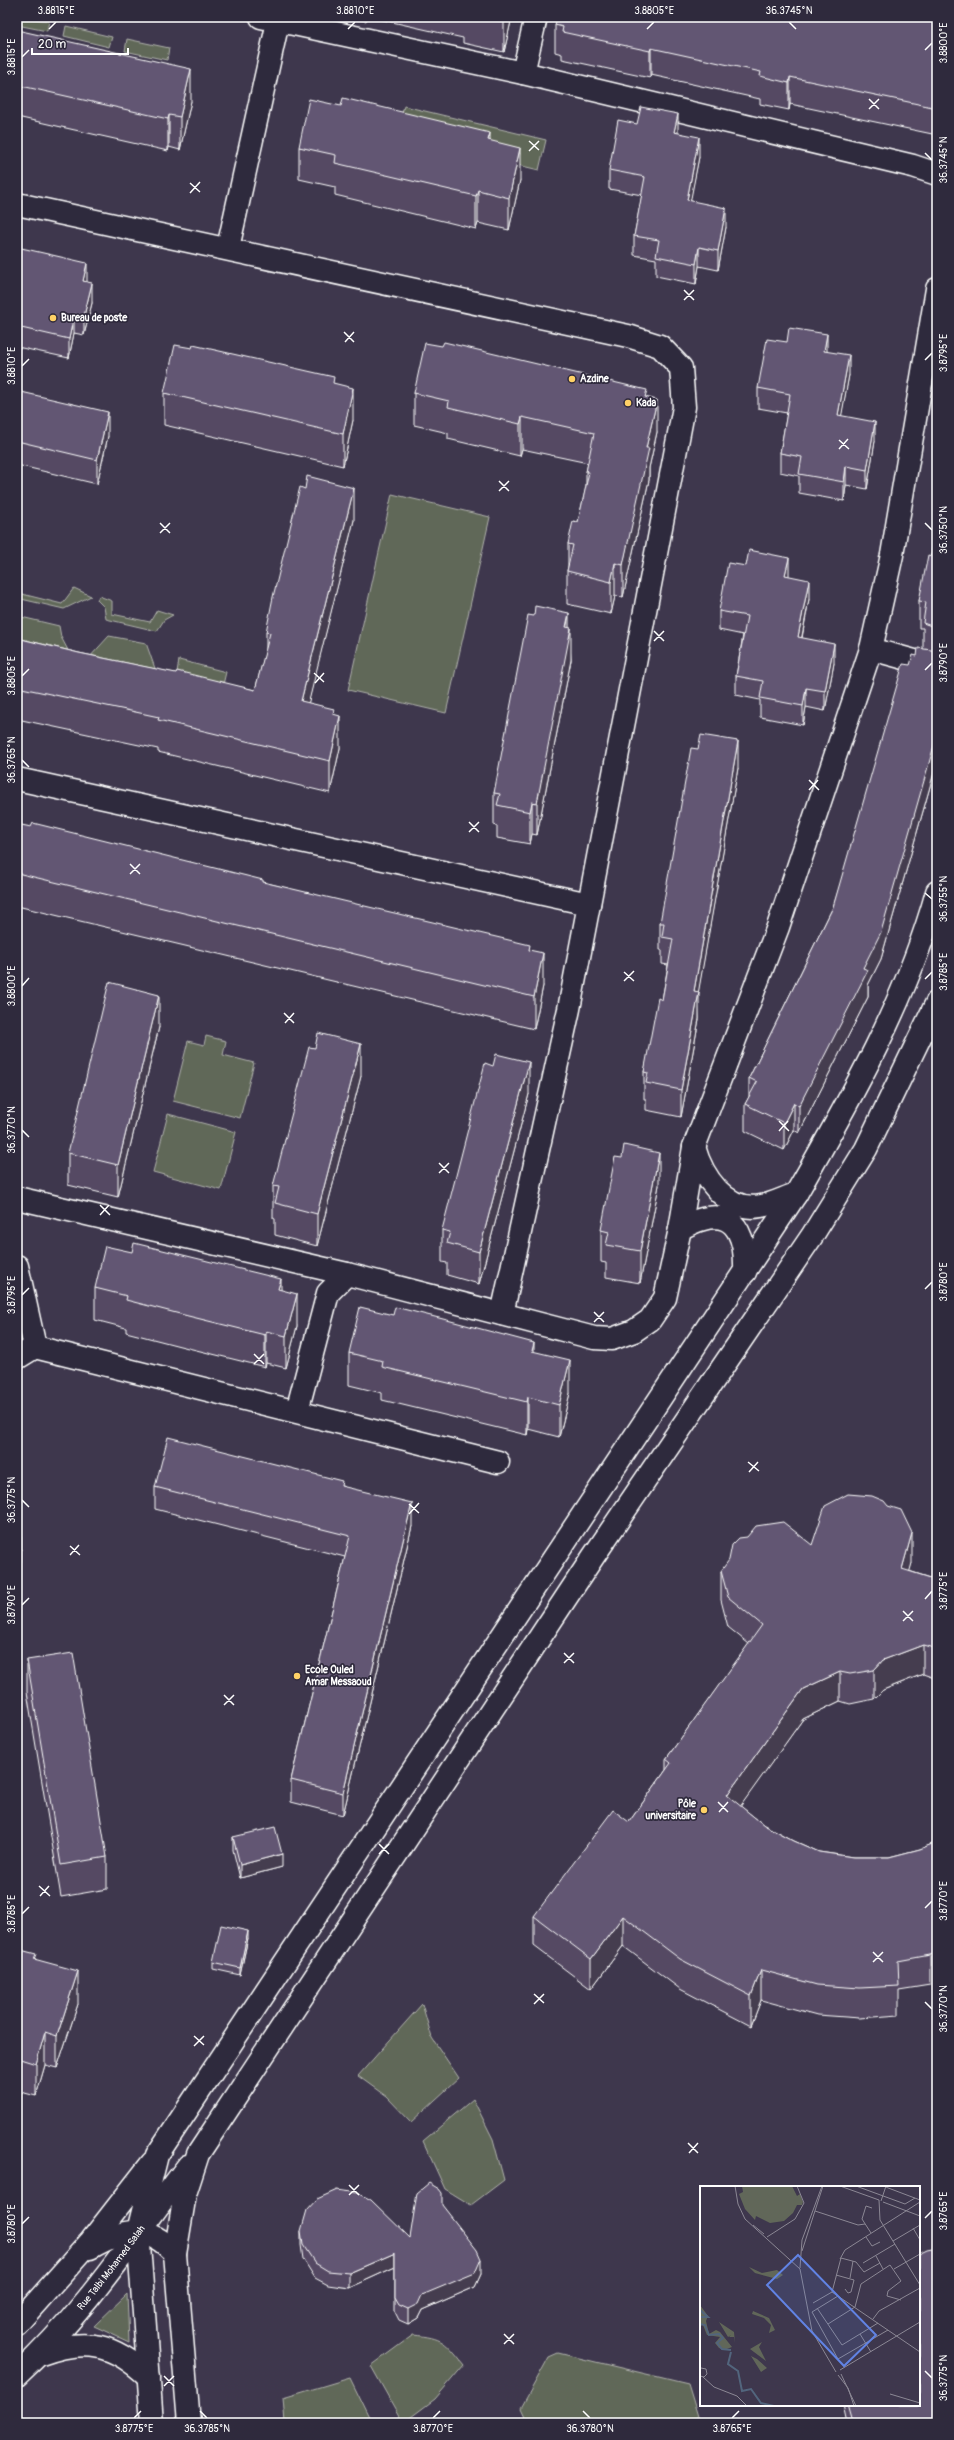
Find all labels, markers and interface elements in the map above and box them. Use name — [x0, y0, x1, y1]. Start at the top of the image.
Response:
text: 3.8815°E — [38, 5, 74, 17]
text: 3.8810°E — [336, 5, 374, 17]
text: 3.8805°E — [634, 5, 674, 17]
text: 36.3745°N — [766, 5, 813, 17]
text: 3.8800°E — [938, 22, 950, 64]
scale bar — [32, 30, 128, 56]
text: 20 m — [38, 37, 67, 52]
text: 3.8815°E — [6, 39, 18, 75]
text: 36.3745°N — [938, 136, 950, 183]
place label: Bureau de poste — [61, 312, 128, 324]
marker: Bureau de poste — [48, 313, 58, 323]
text: 3.8795°E — [938, 334, 950, 372]
text: 3.8810°E — [6, 347, 18, 385]
place label: Azdine — [580, 373, 610, 385]
marker: Azdine — [567, 374, 577, 384]
place label: Kada — [636, 397, 657, 409]
marker: Kada — [623, 398, 633, 408]
text: 36.3750°N — [938, 506, 950, 554]
text: 3.8790°E — [938, 643, 950, 683]
text: 3.8805°E — [6, 656, 18, 696]
text: 36.3765°N — [6, 736, 18, 783]
text: 36.3755°N — [938, 876, 950, 922]
text: 3.8785°E — [938, 953, 950, 991]
text: 3.8800°E — [6, 965, 18, 1007]
text: 36.3770°N — [6, 1106, 18, 1154]
text: 3.8780°E — [938, 1262, 950, 1302]
text: 3.8795°E — [6, 1276, 18, 1314]
text: 36.3775°N — [6, 1477, 18, 1523]
text: 3.8775°E — [938, 1572, 950, 1610]
text: 3.8790°E — [6, 1585, 18, 1625]
place label: Ecole Ouled Amar Messaoud — [305, 1664, 372, 1688]
marker: Ecole Ouled Amar Messaoud — [292, 1671, 302, 1681]
place label: Pôle universitaire — [645, 1798, 697, 1822]
marker: Pôle universitaire — [699, 1805, 709, 1815]
text: 3.8770°E — [938, 1881, 950, 1921]
text: 3.8785°E — [6, 1895, 18, 1933]
text: 36.3770°N — [938, 1985, 950, 2033]
inset map — [700, 2186, 920, 2406]
text: 3.8765°E — [938, 2192, 950, 2230]
text: 3.8780°E — [6, 2204, 18, 2244]
street label: Rue Talbi Mohamed Salah — [75, 2223, 148, 2313]
text: 36.3775°N — [938, 2355, 950, 2401]
text: 3.8775°E — [115, 2423, 153, 2435]
text: 36.3785°N — [184, 2423, 230, 2435]
text: 3.8770°E — [413, 2423, 453, 2435]
text: 36.3780°N — [566, 2423, 614, 2435]
text: 3.8765°E — [713, 2423, 751, 2435]

